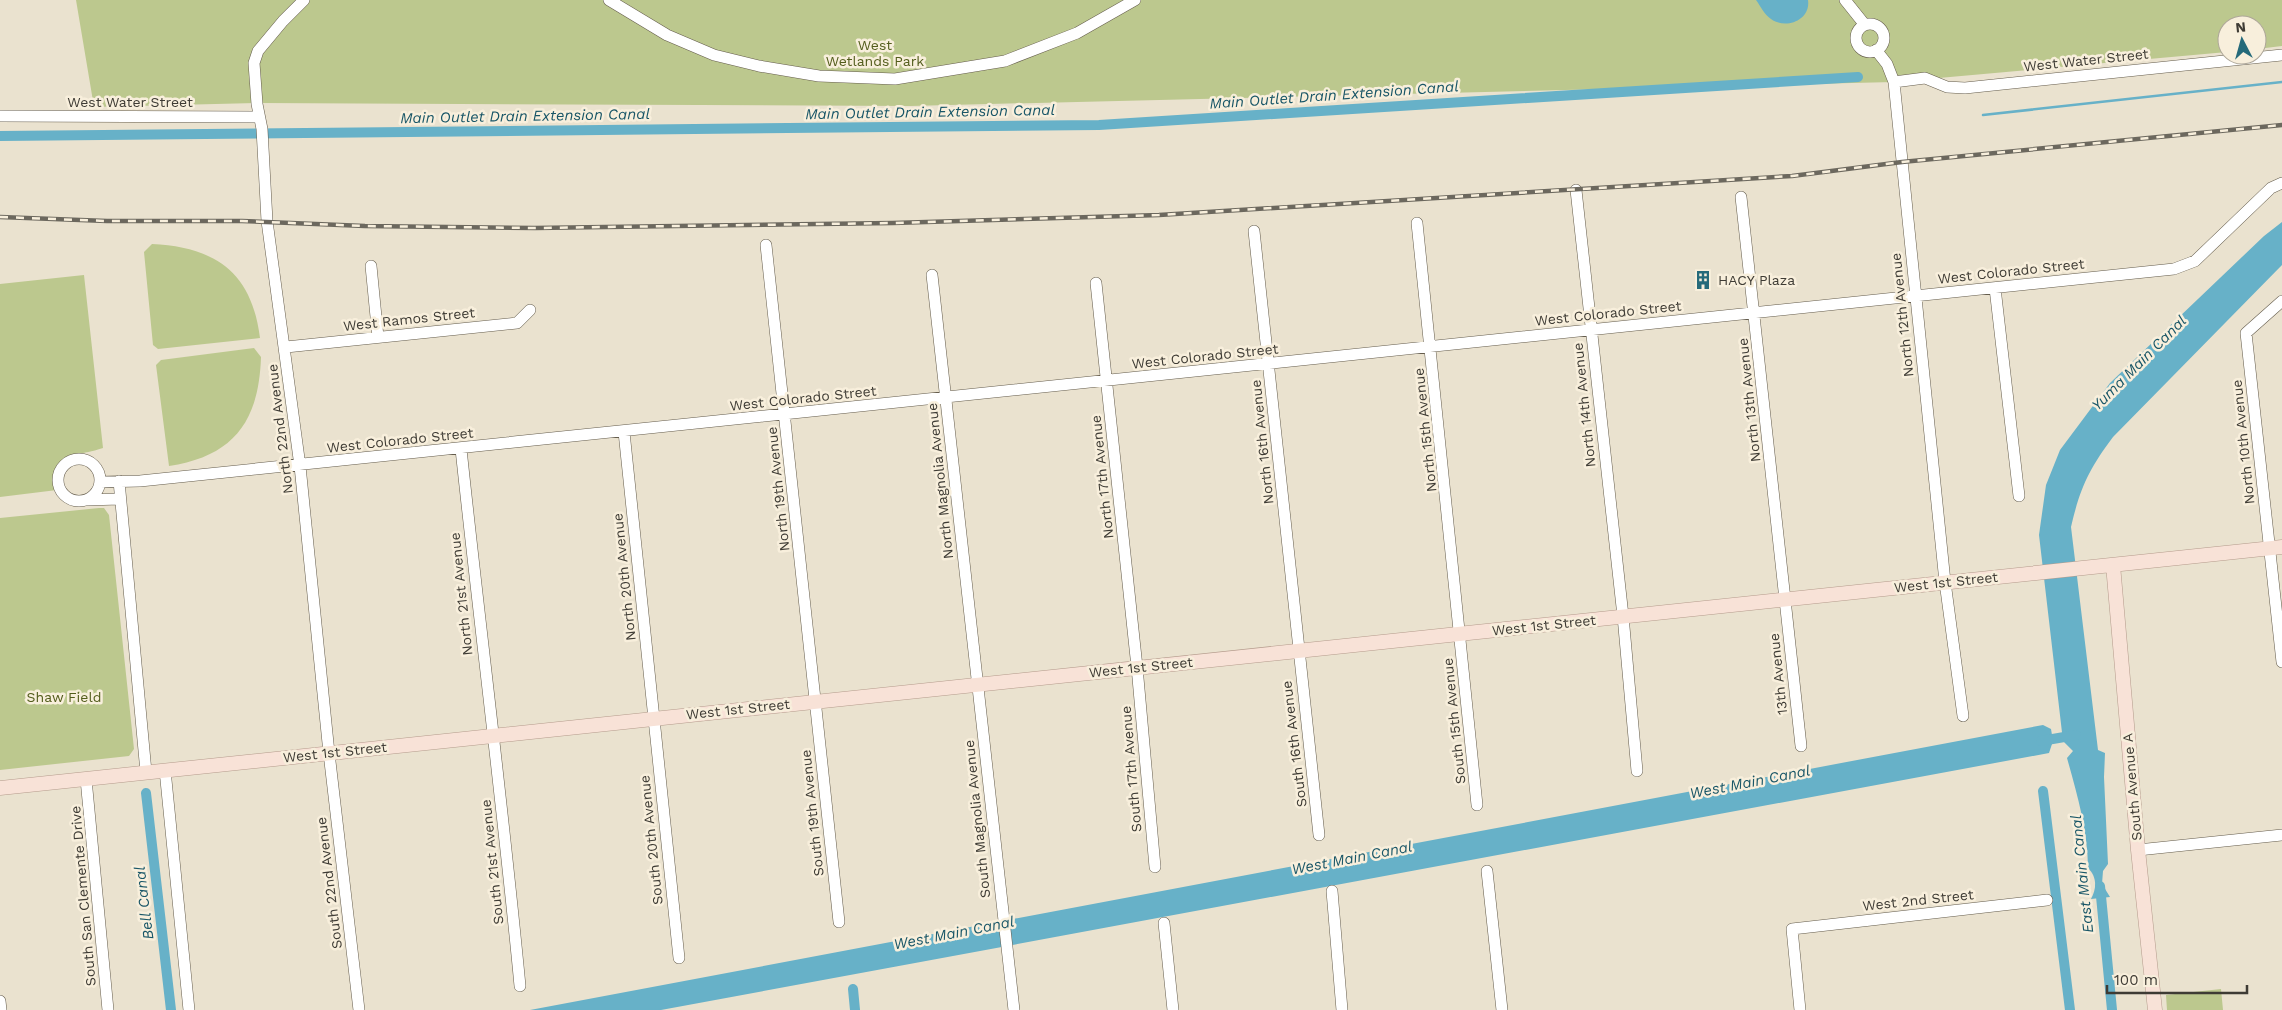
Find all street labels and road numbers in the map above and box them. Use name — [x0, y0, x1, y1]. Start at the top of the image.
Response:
street label: West Water Street — [2023, 45, 2149, 75]
street label: West Water Street — [67, 94, 193, 110]
street label: North 12th Avenue — [1888, 252, 1916, 378]
street label: West Colorado Street — [1937, 255, 2085, 287]
street label: West Colorado Street — [1534, 297, 1682, 329]
street label: West Ramos Street — [342, 304, 476, 334]
street label: North 13th Avenue — [1735, 337, 1763, 463]
street label: West Colorado Street — [1131, 340, 1279, 372]
street label: North 14th Avenue — [1570, 342, 1598, 468]
street label: North 22nd Avenue — [264, 363, 296, 495]
street label: North 15th Avenue — [1411, 367, 1439, 493]
street label: North 16th Avenue — [1248, 379, 1276, 505]
street label: North 10th Avenue — [2228, 379, 2258, 505]
street label: West Colorado Street — [729, 382, 877, 414]
street label: North Magnolia Avenue — [924, 402, 956, 560]
street label: North 17th Avenue — [1088, 414, 1116, 540]
street label: West Colorado Street — [326, 424, 474, 456]
street label: North 19th Avenue — [763, 426, 793, 552]
street label: North 20th Avenue — [609, 512, 639, 642]
street label: North 21st Avenue — [447, 532, 475, 656]
street label: West 1st Street — [1893, 569, 1999, 595]
street label: West 1st Street — [1491, 612, 1597, 638]
street label: 13th Avenue — [1766, 632, 1790, 716]
street label: West 1st Street — [1088, 654, 1194, 680]
street label: South 15th Avenue — [1439, 657, 1469, 785]
street label: South 16th Avenue — [1278, 680, 1310, 808]
street label: West 1st Street — [685, 696, 791, 722]
street label: South 17th Avenue — [1118, 705, 1144, 833]
street label: South Avenue A — [2119, 733, 2145, 841]
street label: West 1st Street — [282, 739, 388, 765]
street label: South Magnolia Avenue — [961, 739, 993, 899]
street label: South 19th Avenue — [797, 749, 827, 877]
street label: South 20th Avenue — [636, 774, 666, 906]
street label: South 21st Avenue — [477, 799, 507, 925]
street label: South San Clemente Drive — [67, 805, 99, 987]
street label: South 22nd Avenue — [313, 816, 345, 950]
street label: West 2nd Street — [1862, 886, 1974, 914]

